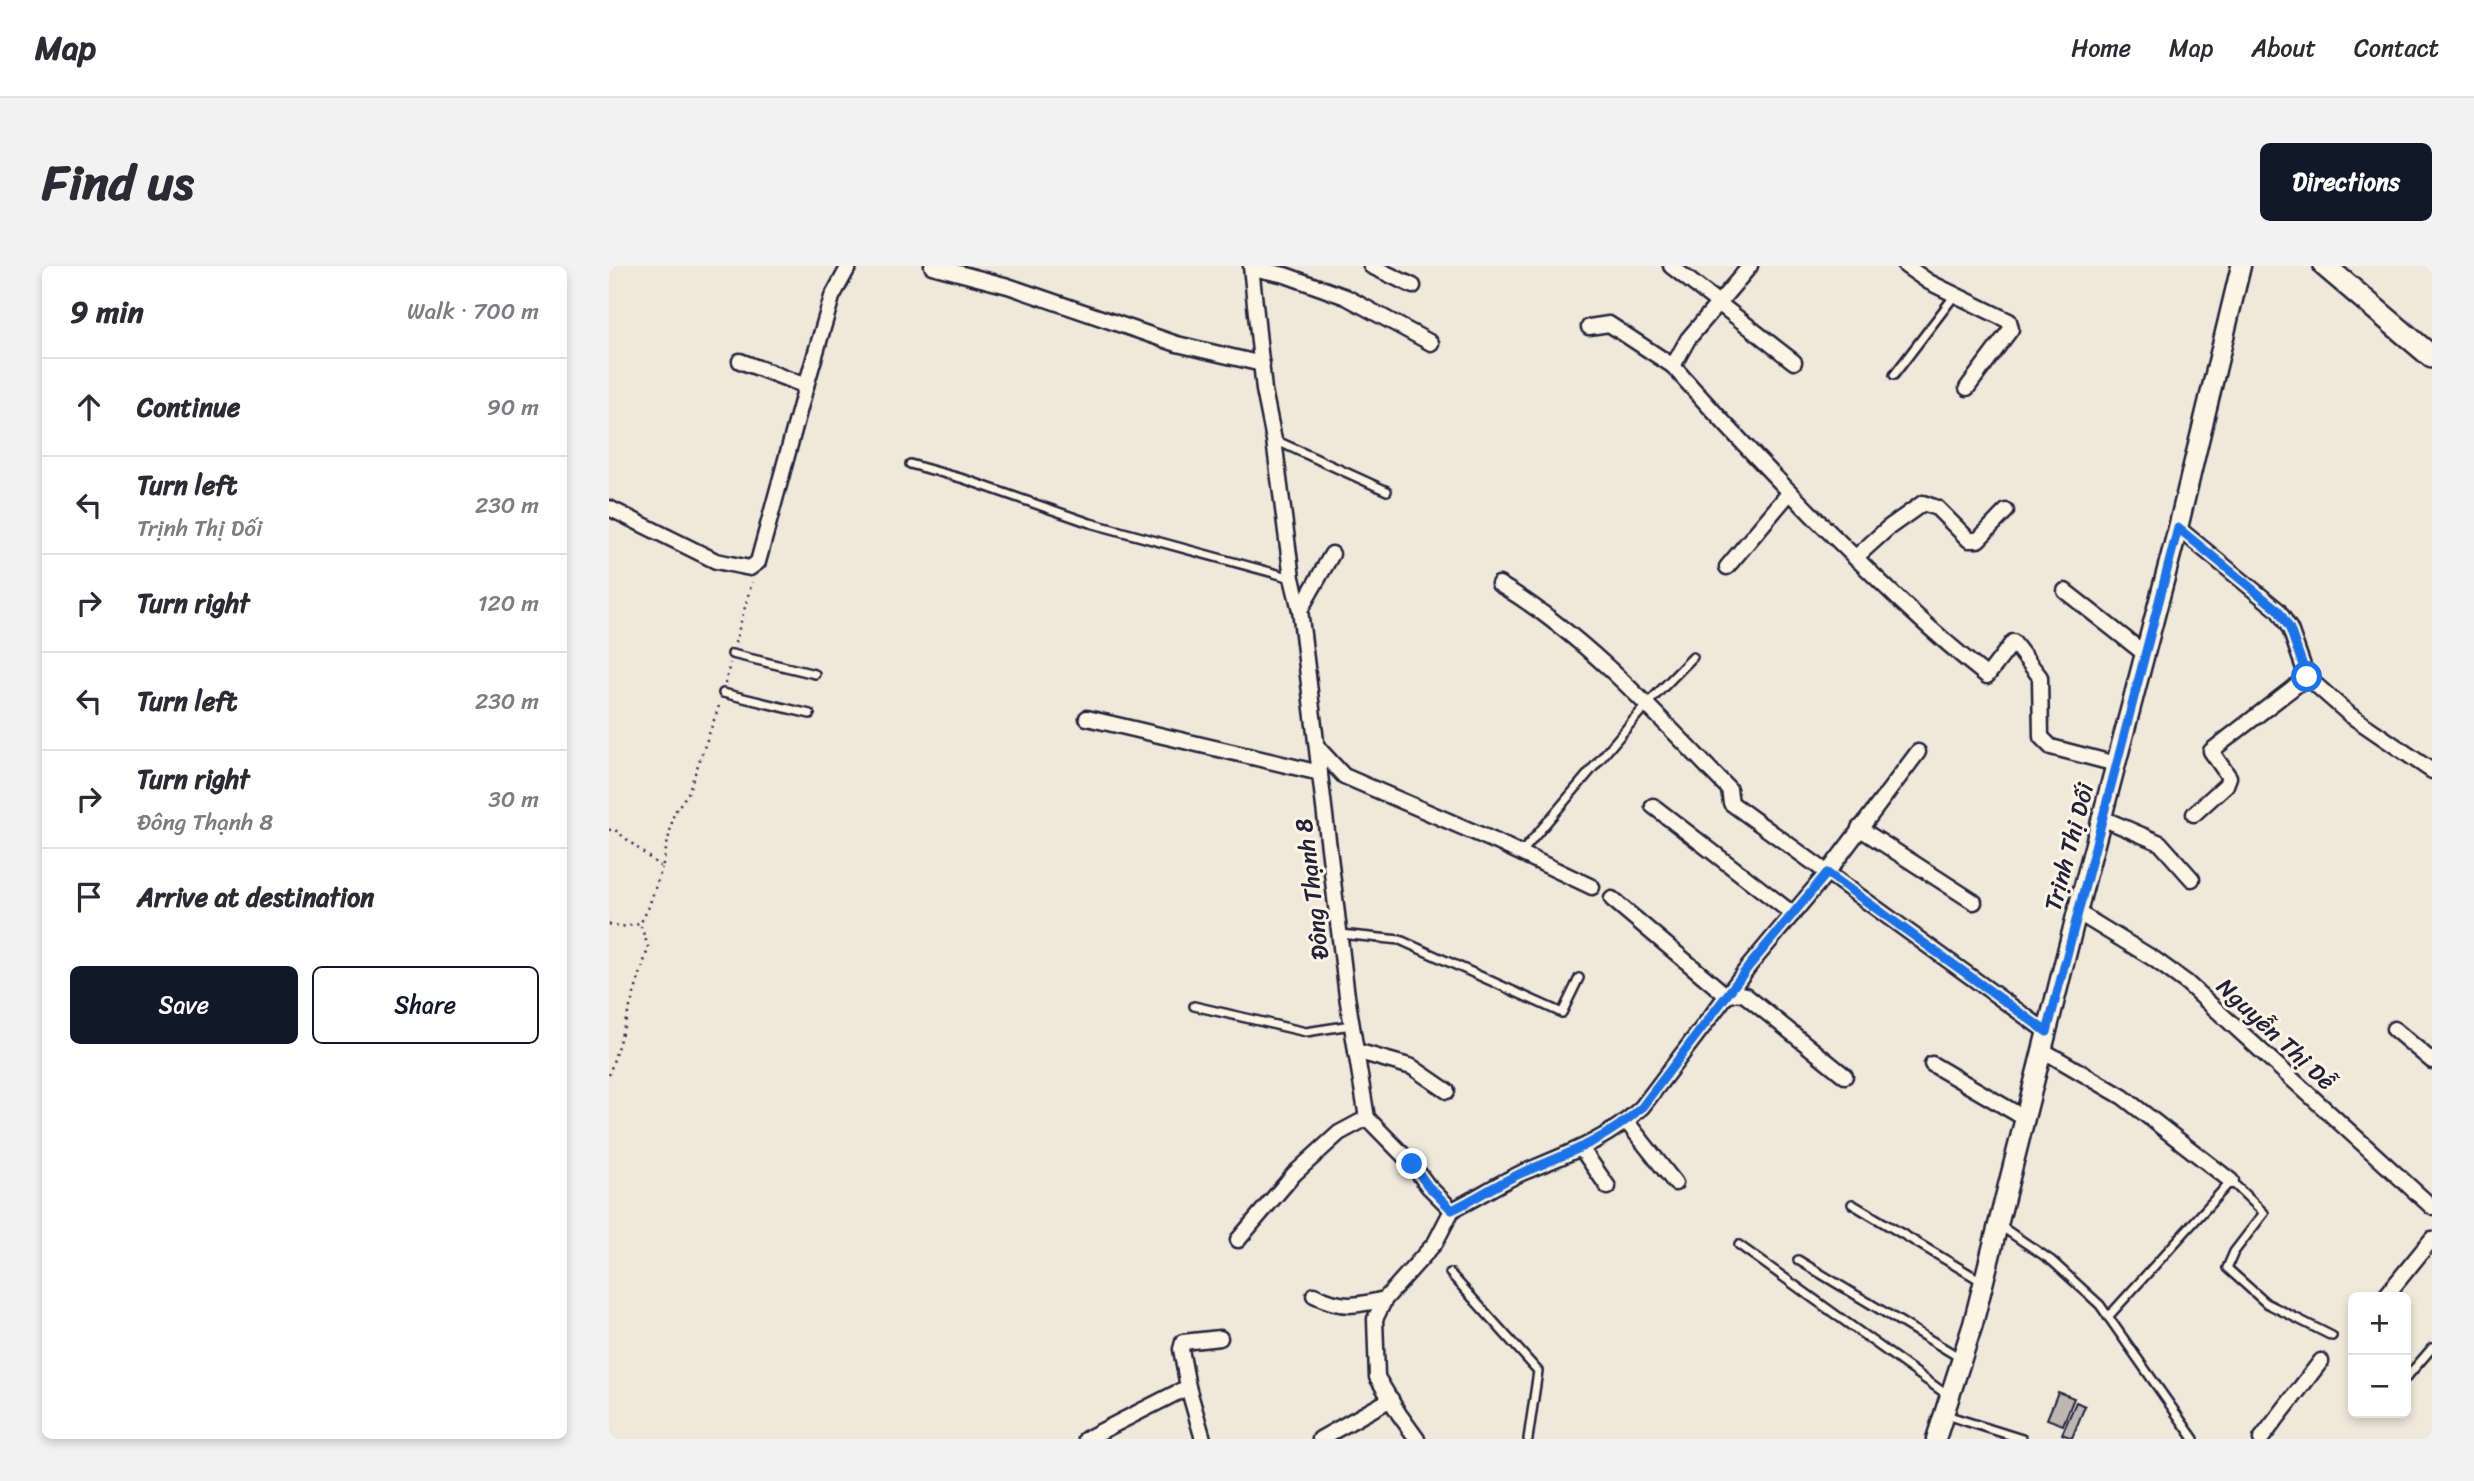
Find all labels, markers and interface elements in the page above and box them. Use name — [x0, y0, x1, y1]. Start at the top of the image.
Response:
text: Map — [35, 19, 96, 77]
text: Home — [2071, 27, 2131, 69]
text: Map — [2169, 27, 2213, 69]
text: About — [2251, 27, 2316, 69]
text: Contact — [2354, 27, 2439, 69]
text: Find us — [42, 139, 194, 226]
button: Directions — [2260, 143, 2432, 221]
text: 9 min — [70, 285, 144, 339]
text: Walk · 700 m — [407, 291, 539, 332]
text: Continue — [137, 384, 240, 430]
text: 90 m — [487, 387, 539, 428]
icon: ahead — [70, 388, 108, 426]
text: Turn left — [137, 462, 237, 508]
text: 230 m — [475, 485, 539, 526]
icon: left — [70, 486, 108, 524]
text: Trịnh Thị Dối — [137, 508, 262, 549]
text: Turn right — [137, 580, 250, 626]
text: 120 m — [478, 583, 539, 624]
icon: right — [70, 584, 108, 622]
route start — [2291, 661, 2322, 692]
text: Turn left — [137, 678, 237, 724]
text: 230 m — [475, 681, 539, 722]
icon: left — [70, 682, 108, 720]
text: Turn right — [137, 756, 250, 802]
street label: Trịnh Thị Dối — [2032, 777, 2107, 916]
text: 30 m — [488, 779, 539, 820]
icon: right — [70, 780, 108, 818]
text: Đông Thạnh 8 — [137, 802, 273, 843]
street label: Đông Thạnh 8 — [1283, 816, 1341, 962]
text: Arrive at destination — [137, 874, 374, 920]
icon: arrive — [70, 878, 108, 916]
button: Save — [70, 966, 298, 1044]
button: Share — [312, 966, 539, 1044]
street label: Nguyễn Thị Dễ — [2206, 967, 2347, 1102]
route end — [1396, 1148, 1427, 1179]
map controls — [2348, 1292, 2411, 1418]
button: + — [2348, 1292, 2411, 1355]
button: − — [2348, 1355, 2411, 1418]

